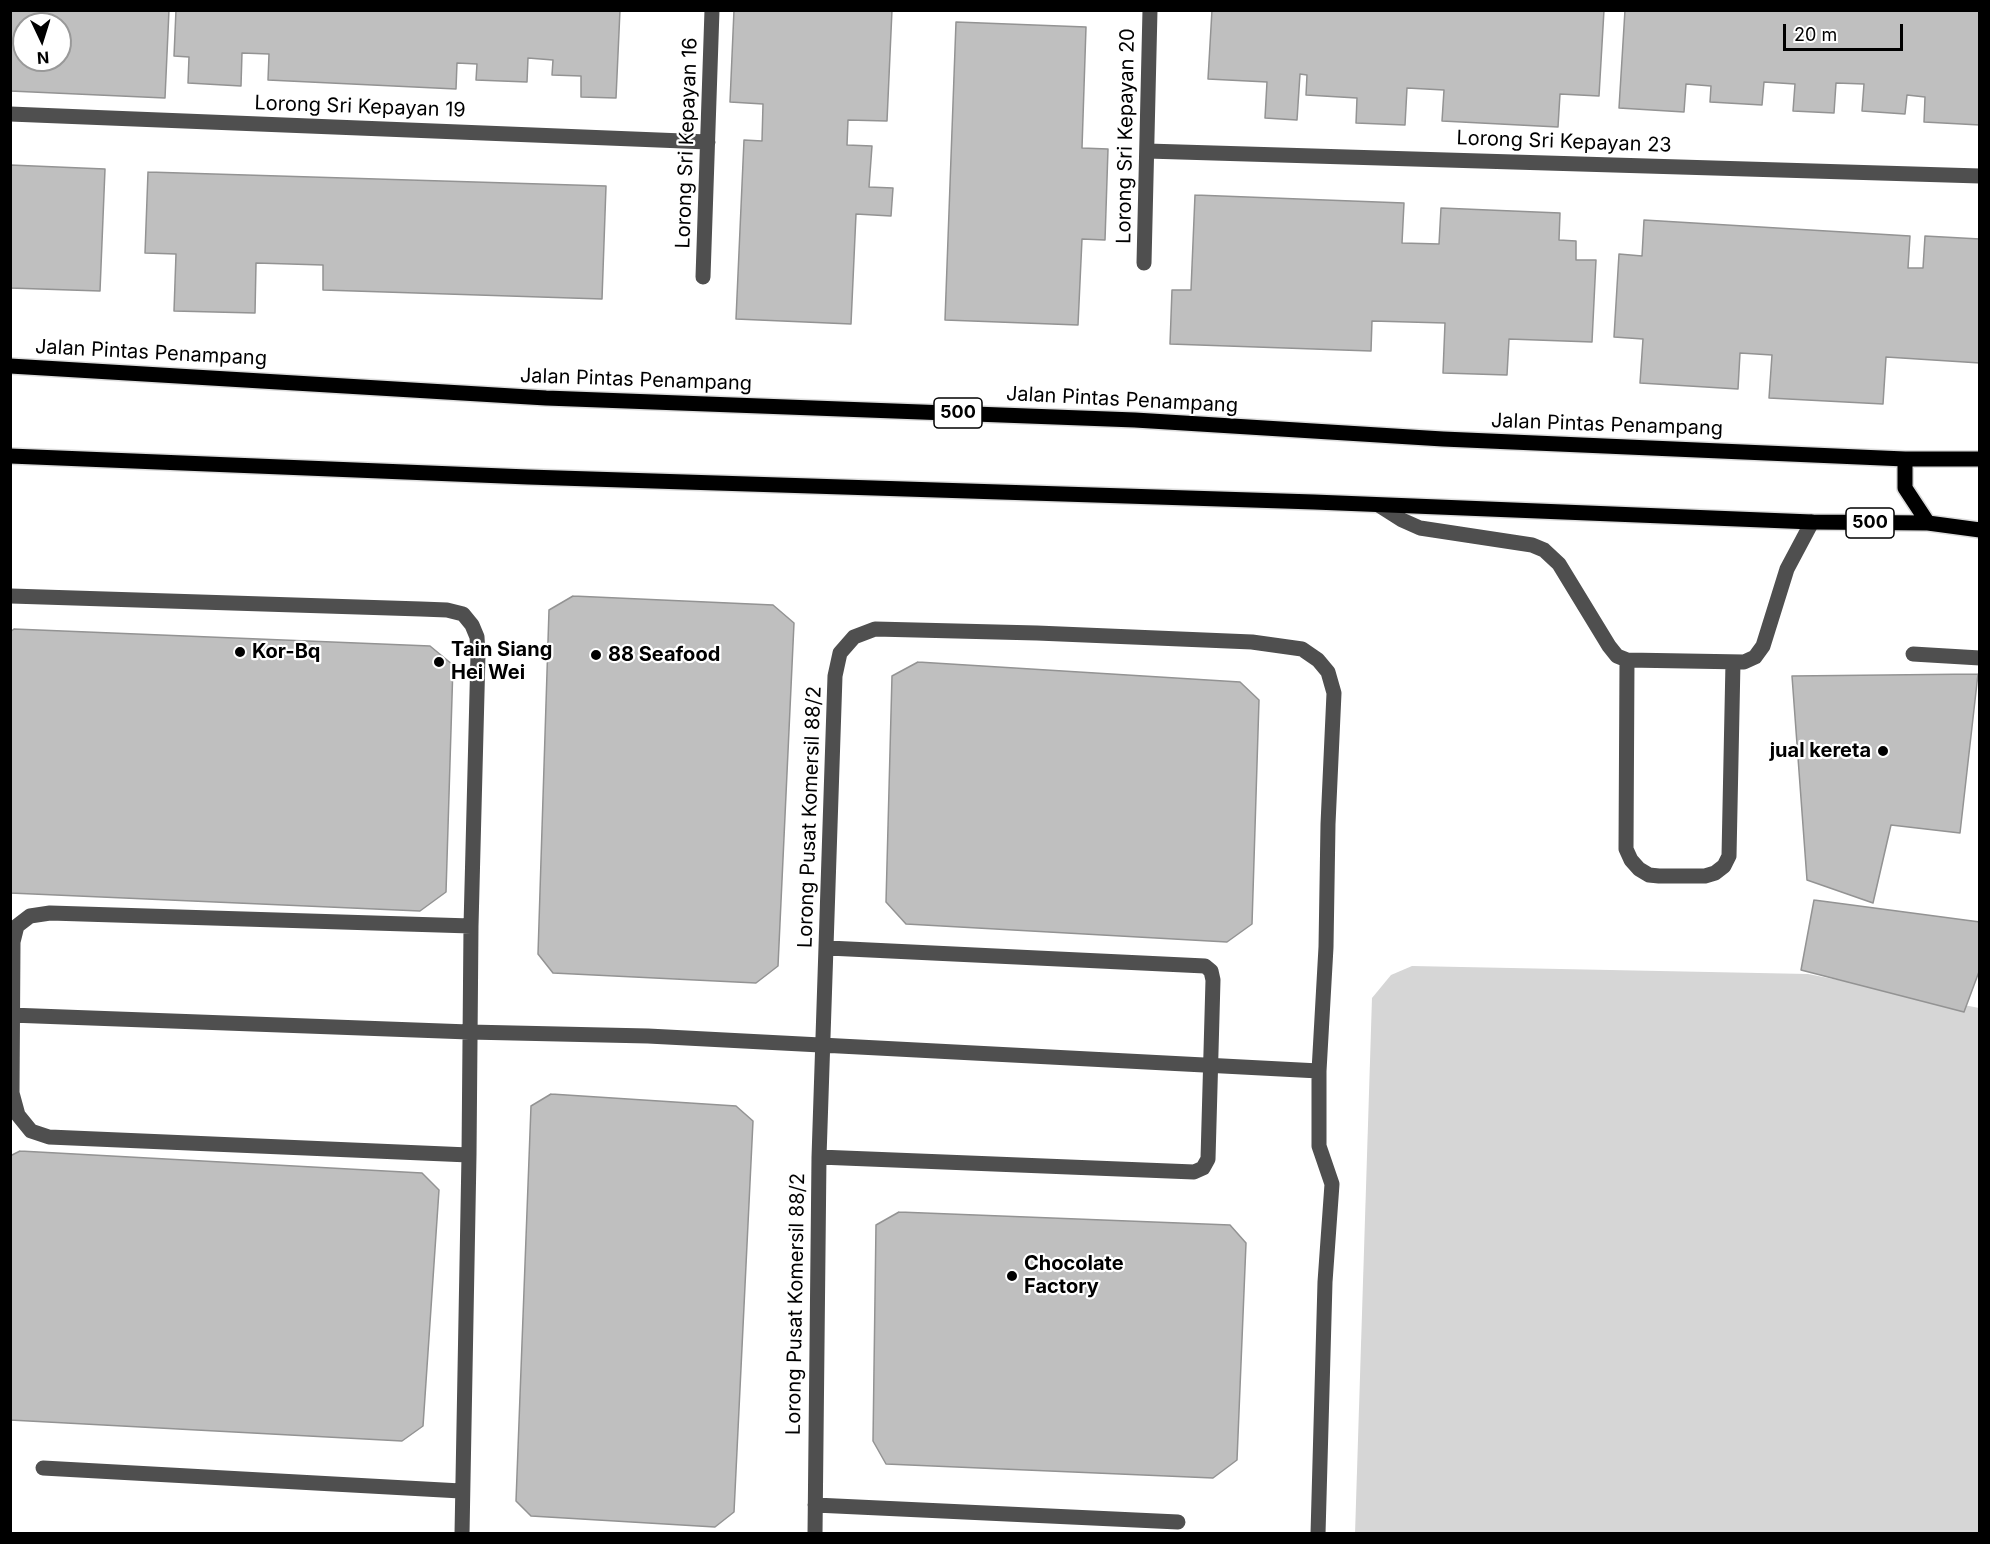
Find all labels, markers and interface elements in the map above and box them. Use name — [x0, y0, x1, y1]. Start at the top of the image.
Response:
north arrow — [12, 12, 72, 72]
scale bar — [1786, 12, 1906, 50]
text: 20 m — [1794, 24, 1837, 45]
street label: Lorong Sri Kepayan 20 — [1112, 28, 1140, 244]
street label: Lorong Sri Kepayan 16 — [671, 37, 703, 249]
text: N — [36, 48, 50, 68]
street label: Lorong Sri Kepayan 19 — [254, 91, 466, 123]
street label: Lorong Sri Kepayan 23 — [1456, 126, 1672, 158]
street label: Jalan Pintas Penampang — [34, 335, 268, 371]
street label: Jalan Pintas Penampang — [520, 364, 752, 396]
street label: Jalan Pintas Penampang — [1005, 382, 1239, 418]
road number: 500 — [934, 398, 982, 428]
street label: Jalan Pintas Penampang — [1491, 409, 1723, 441]
road number: 500 — [1846, 508, 1894, 538]
place label: Tain Siang Hei Wei — [451, 638, 552, 685]
place label: Kor-Bq — [252, 640, 320, 664]
place label: 88 Seafood — [608, 643, 720, 667]
marker: Kor-Bq — [233, 645, 247, 659]
marker: 88 Seafood — [589, 648, 603, 662]
marker: Tain Siang Hei Wei — [432, 655, 446, 669]
street label: Lorong Pusat Komersil 88/2 — [793, 686, 827, 948]
place label: jual kereta — [1770, 739, 1871, 763]
marker: jual kereta — [1876, 744, 1890, 758]
street label: Lorong Pusat Komersil 88/2 — [782, 1173, 810, 1435]
place label: Chocolate Factory — [1024, 1252, 1124, 1299]
marker: Chocolate Factory — [1005, 1269, 1019, 1283]

